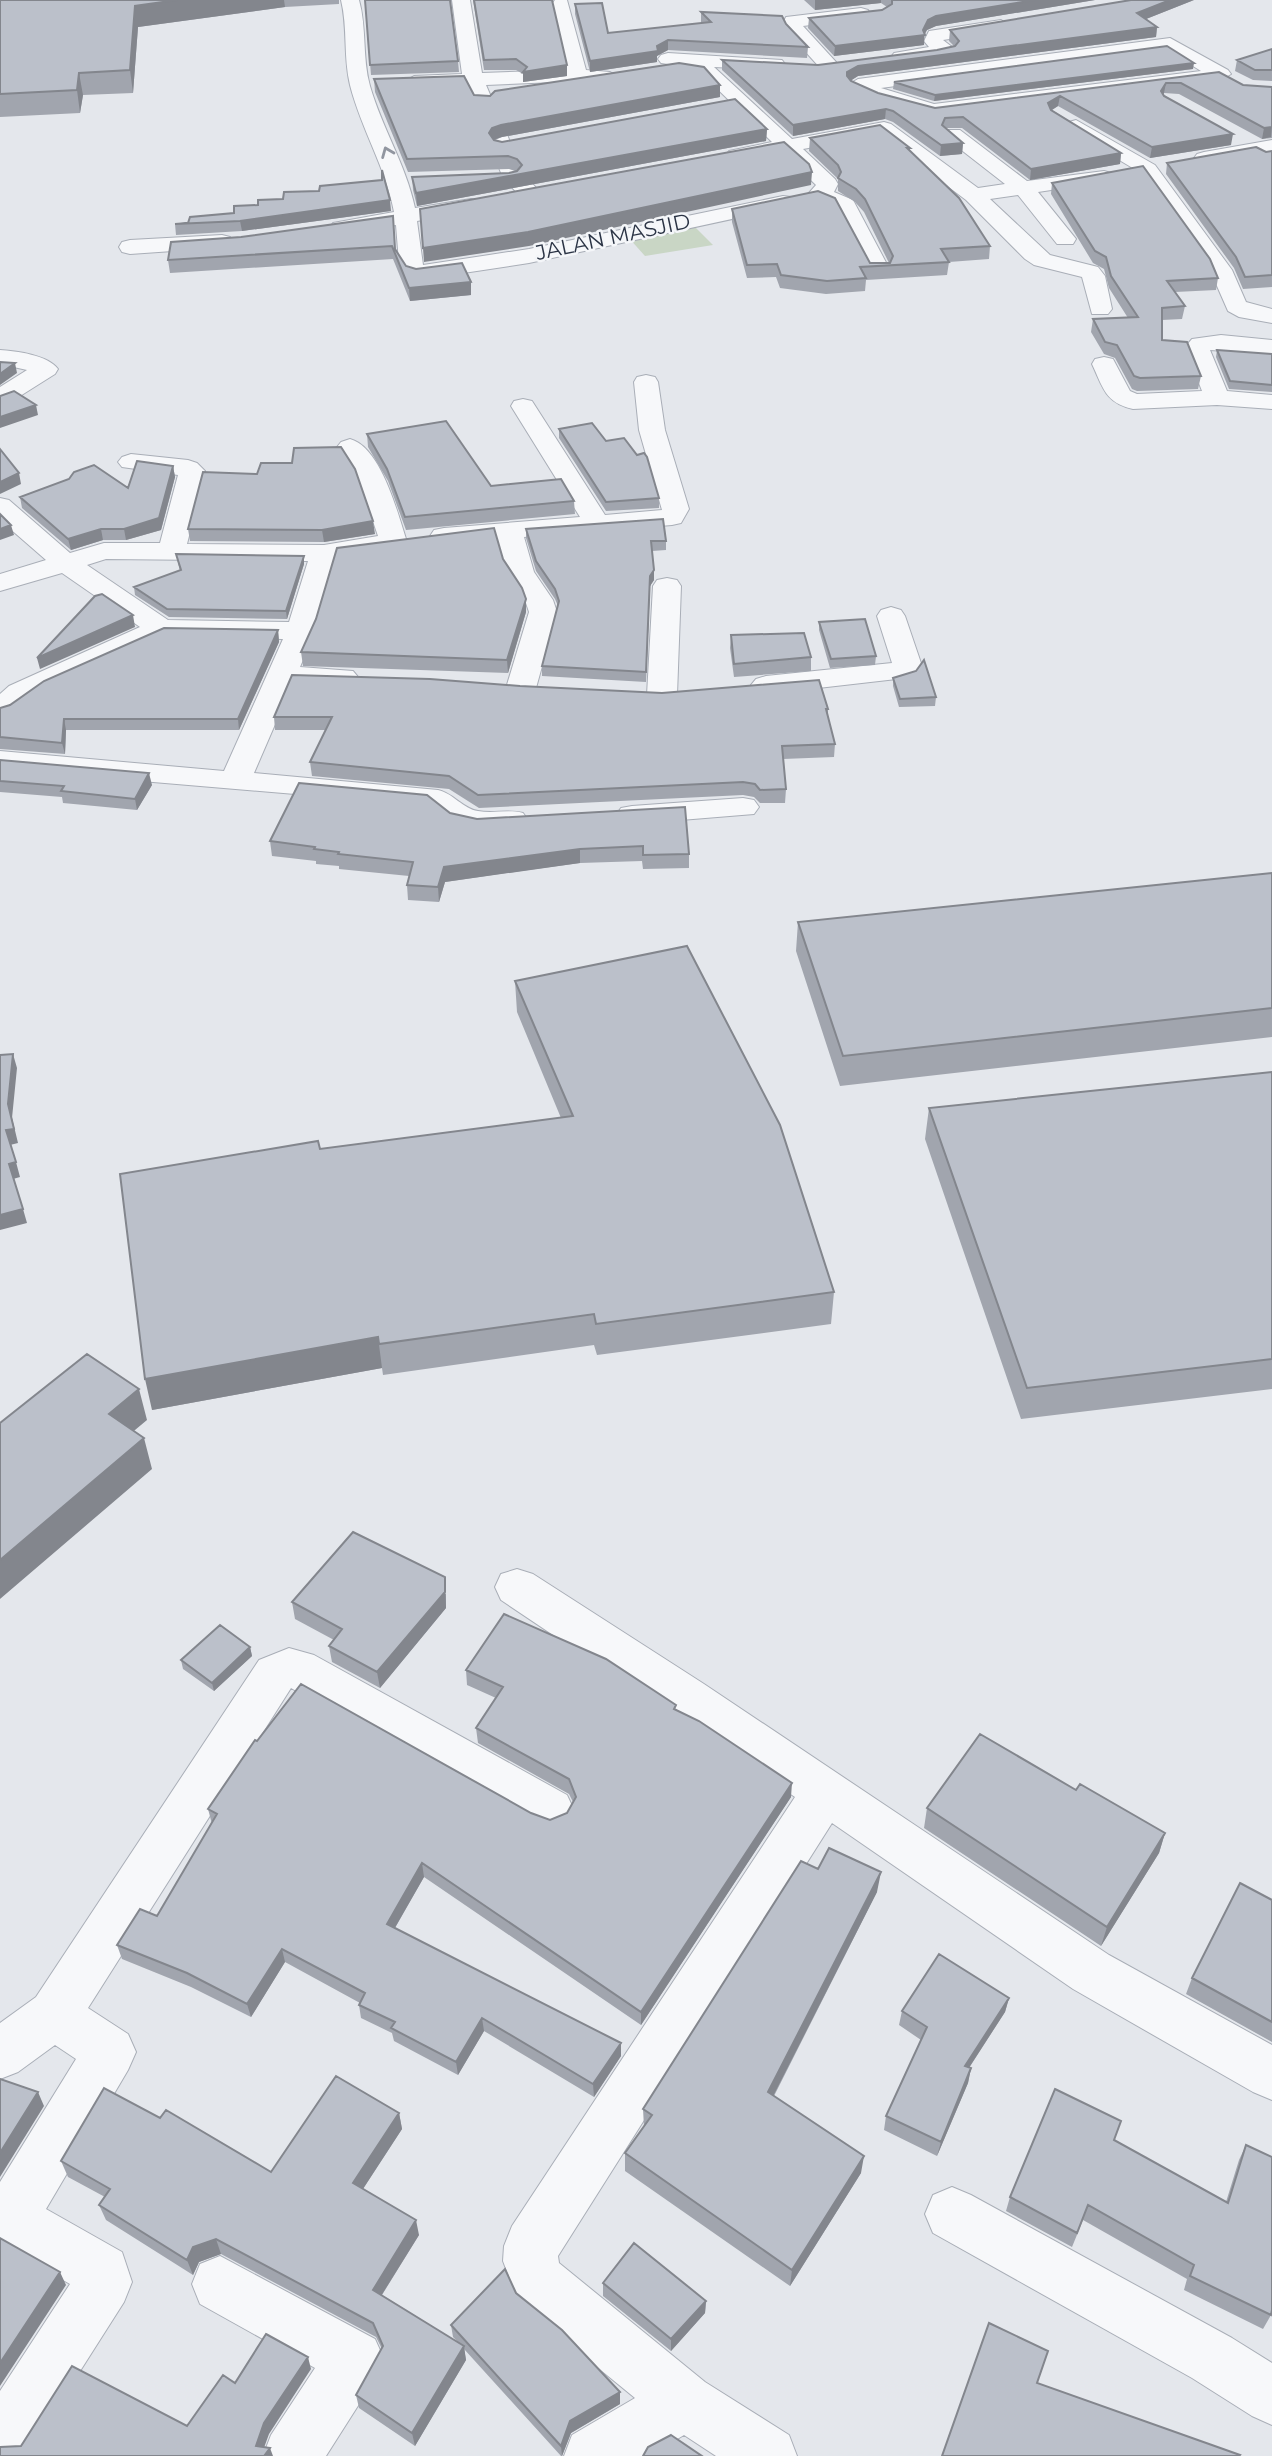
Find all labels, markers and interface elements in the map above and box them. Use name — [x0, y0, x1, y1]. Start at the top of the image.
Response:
one-way arrow — [382, 147, 396, 159]
street label: JALAN MASJID — [532, 208, 693, 265]

